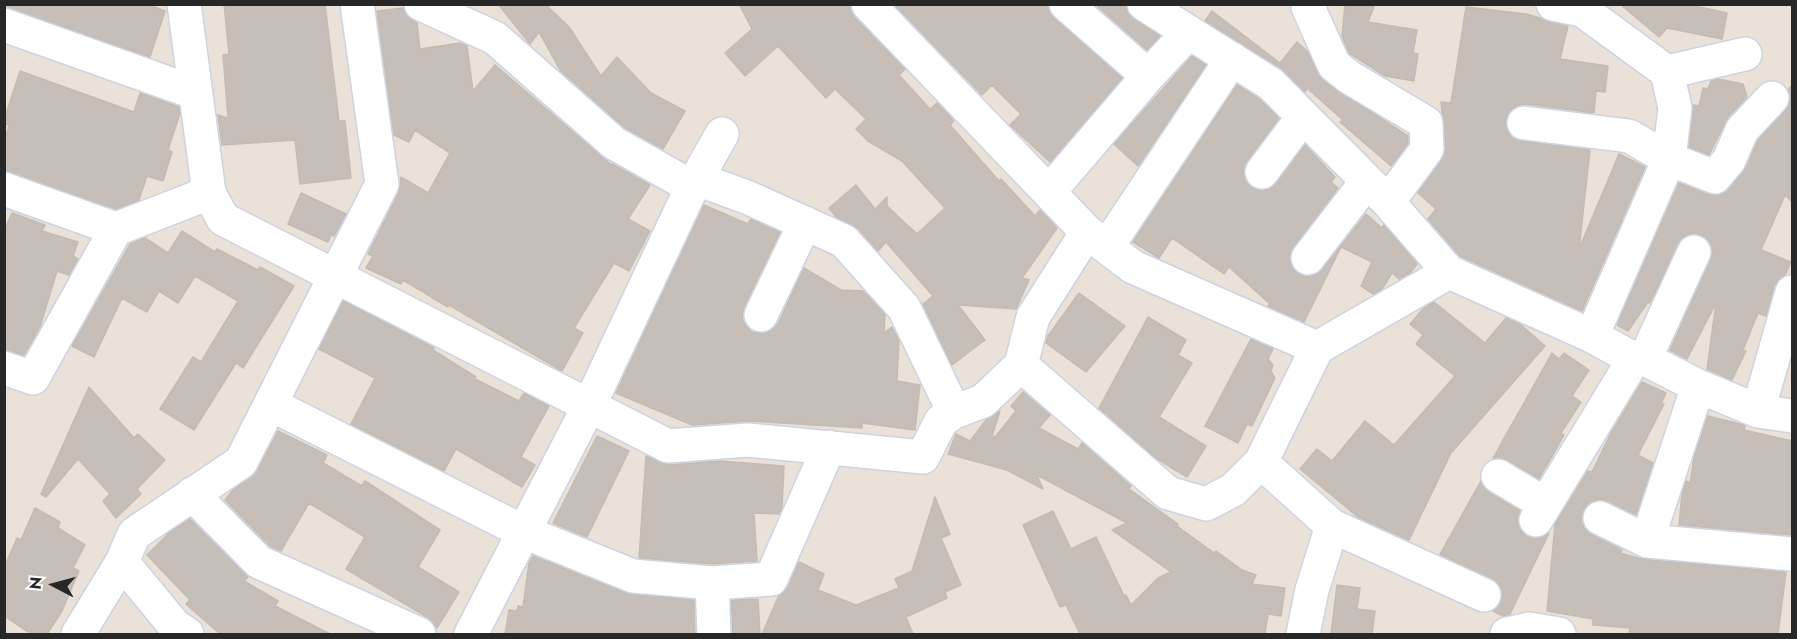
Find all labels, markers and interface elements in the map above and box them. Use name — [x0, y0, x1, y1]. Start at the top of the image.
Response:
north arrow — [24, 555, 84, 615]
text: N — [23, 576, 48, 591]

